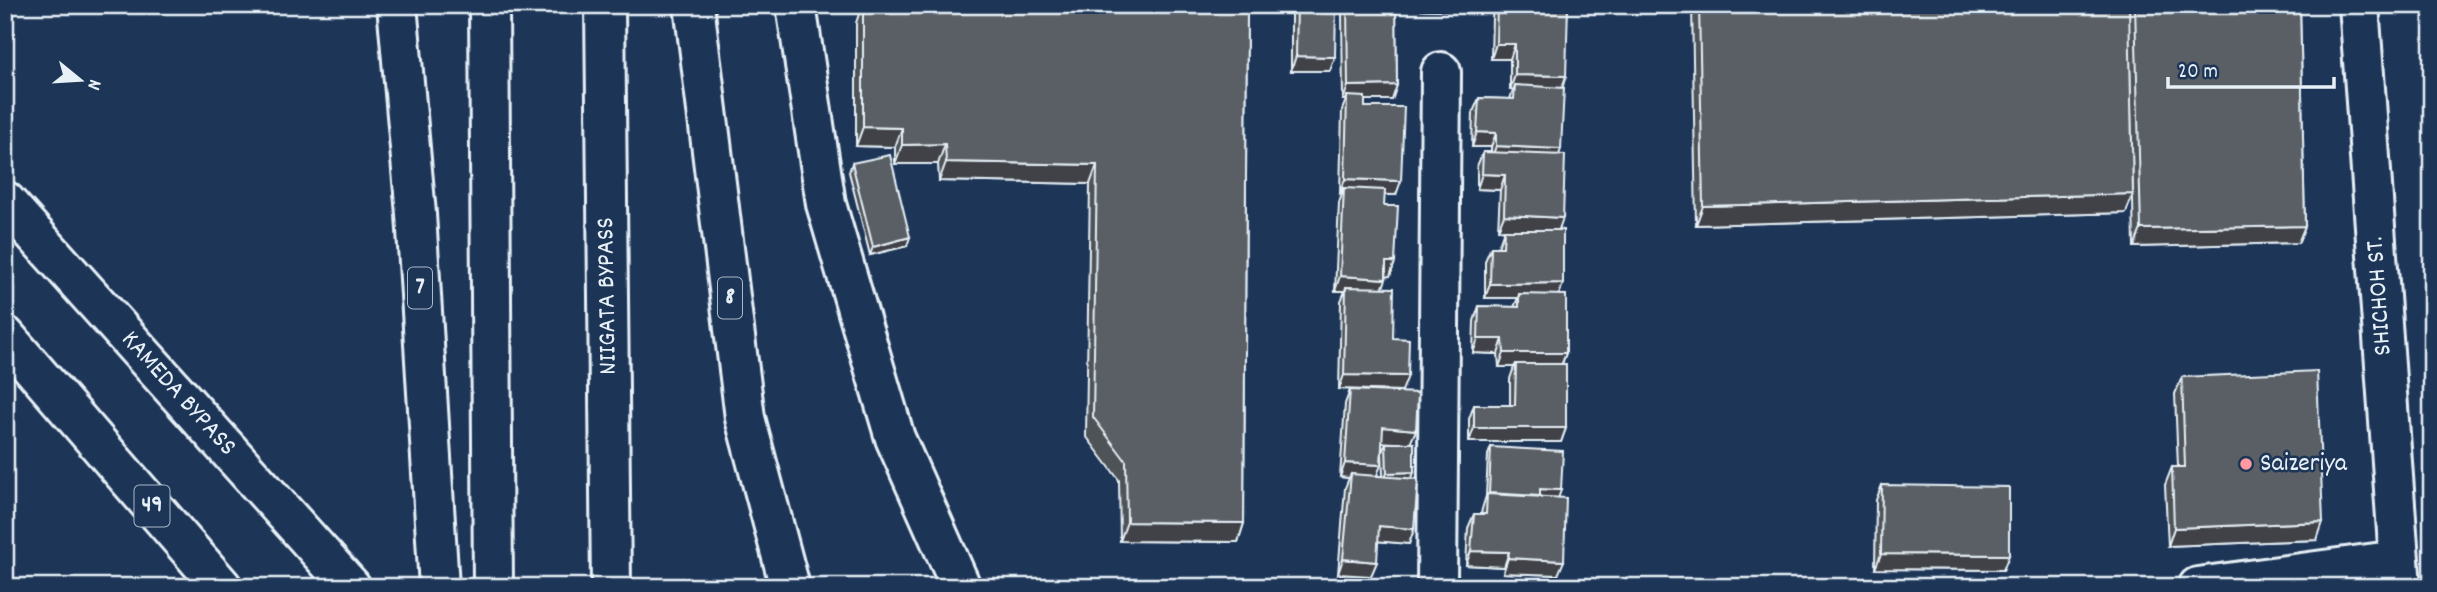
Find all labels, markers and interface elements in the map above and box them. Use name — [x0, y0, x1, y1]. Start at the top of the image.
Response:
north arrow — [46, 46, 116, 116]
scale bar — [2168, 46, 2334, 90]
text: 20 m — [2178, 58, 2218, 88]
text: N — [79, 76, 107, 93]
street label: NIIGATA BYPASS — [588, 217, 628, 375]
street label: SHICHOH ST. — [2357, 235, 2403, 357]
road number: 7 — [408, 268, 432, 309]
road number: 8 — [718, 278, 742, 318]
street label: KAMEDA BYPASS — [112, 323, 244, 465]
place label: Saizeriya — [2260, 446, 2348, 483]
marker: Saizeriya — [2238, 456, 2254, 472]
road number: 49 — [134, 486, 170, 526]

